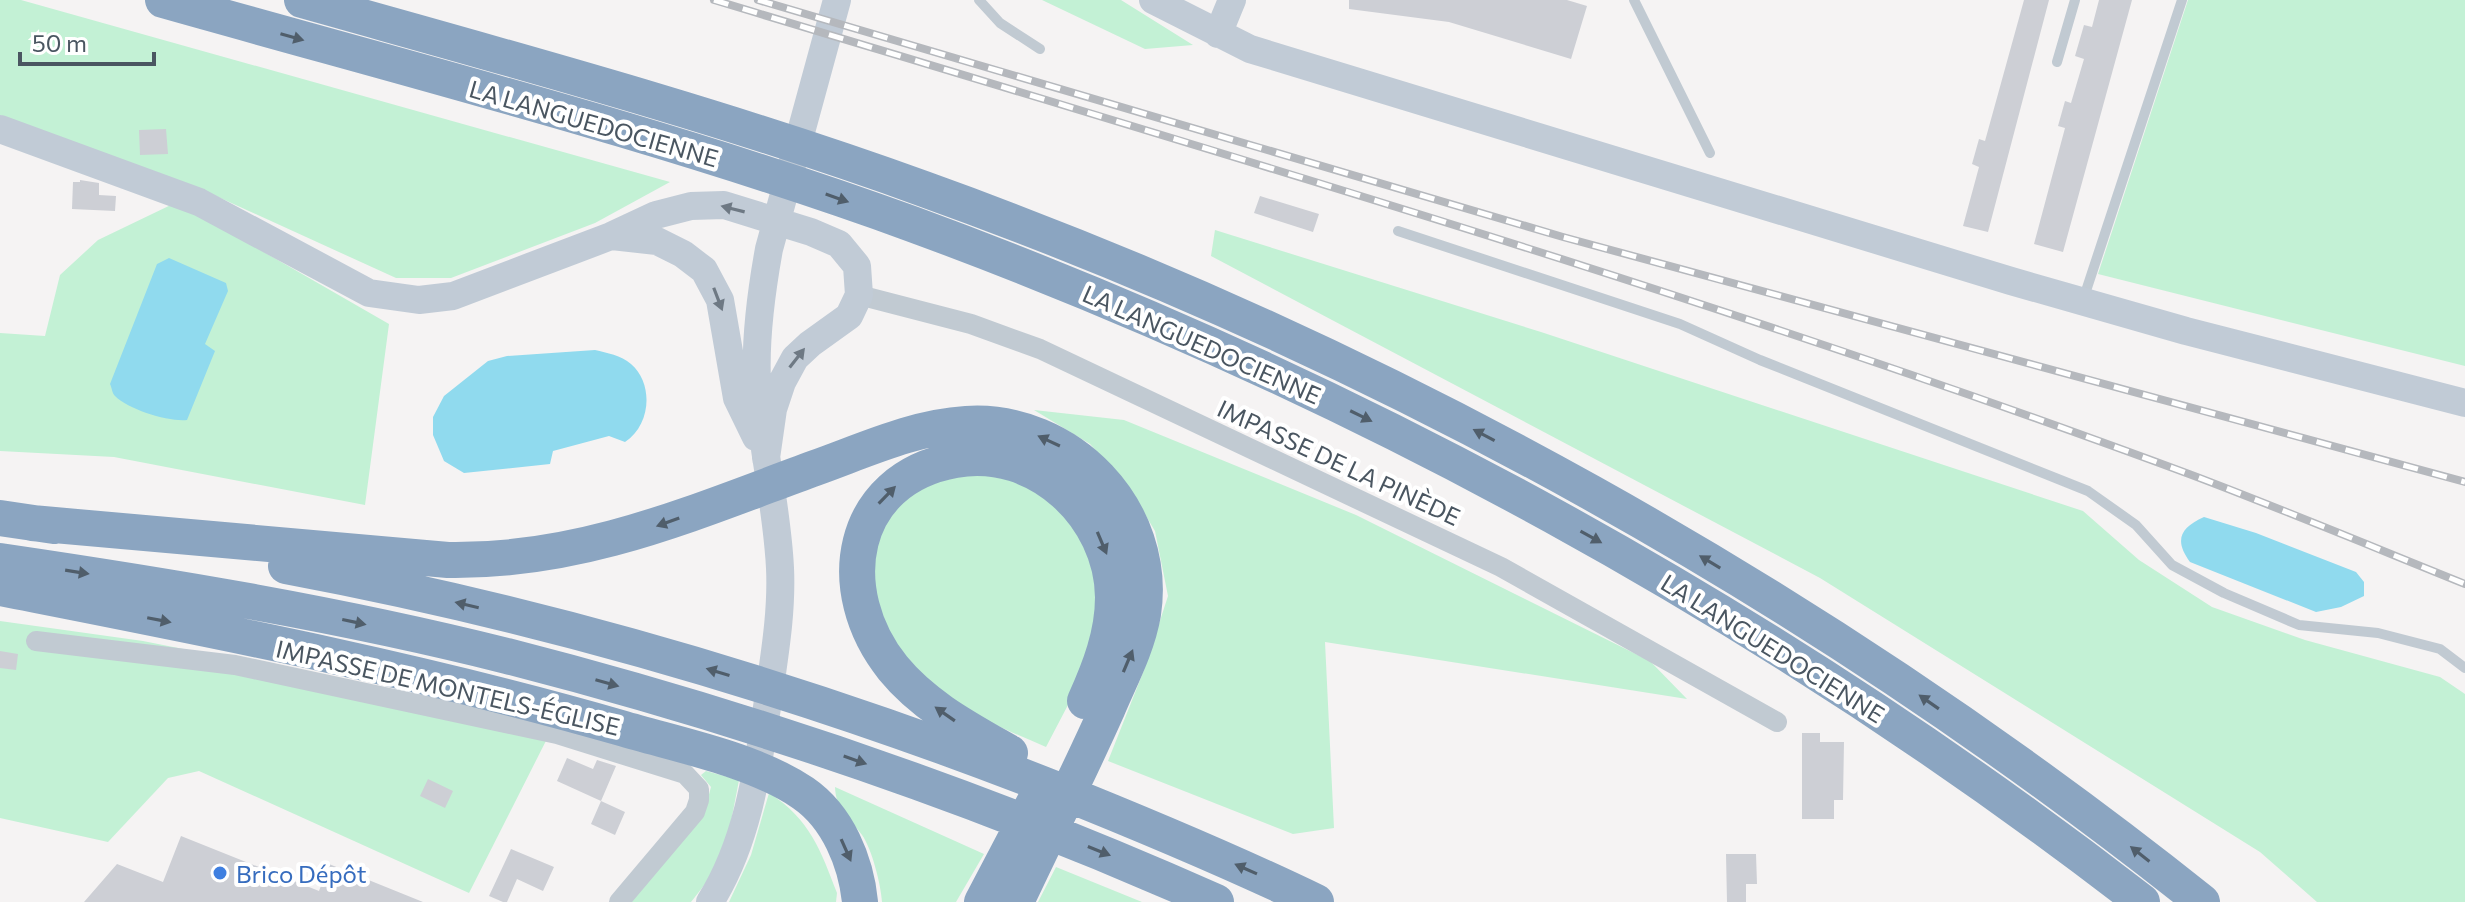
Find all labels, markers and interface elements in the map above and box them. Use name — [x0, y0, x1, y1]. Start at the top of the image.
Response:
scale bar — [20, 16, 154, 66]
text: 50 m — [32, 28, 87, 57]
one-way arrow — [280, 31, 305, 43]
street label: LA LANGUEDOCIENNE — [466, 74, 722, 172]
one-way arrow — [825, 193, 849, 205]
one-way arrow — [721, 202, 746, 214]
street label: LA LANGUEDOCIENNE — [1078, 278, 1326, 410]
one-way arrow — [712, 287, 725, 311]
one-way arrow — [789, 348, 805, 368]
street label: IMPASSE DE LA PINÈDE — [1213, 393, 1465, 531]
one-way arrow — [1349, 409, 1372, 423]
one-way arrow — [1472, 429, 1495, 442]
one-way arrow — [1038, 434, 1061, 448]
one-way arrow — [877, 486, 896, 505]
one-way arrow — [656, 516, 680, 528]
one-way arrow — [1580, 529, 1602, 543]
one-way arrow — [1095, 531, 1108, 555]
one-way arrow — [1699, 555, 1721, 569]
one-way arrow — [65, 567, 90, 579]
street label: LA LANGUEDOCIENNE — [1656, 567, 1890, 729]
one-way arrow — [455, 598, 480, 610]
one-way arrow — [147, 614, 172, 626]
one-way arrow — [342, 616, 367, 629]
street label: IMPASSE DE MONTELS-ÉGLISE — [273, 633, 623, 741]
one-way arrow — [1122, 649, 1135, 673]
one-way arrow — [706, 665, 730, 678]
one-way arrow — [595, 677, 619, 690]
one-way arrow — [1919, 695, 1940, 710]
one-way arrow — [934, 707, 955, 722]
one-way arrow — [843, 755, 867, 767]
one-way arrow — [839, 838, 853, 862]
one-way arrow — [1087, 845, 1111, 858]
one-way arrow — [2130, 847, 2150, 863]
place label: Brico Dépôt — [236, 859, 367, 888]
one-way arrow — [1234, 862, 1257, 876]
marker: Brico Dépôt — [211, 864, 229, 882]

